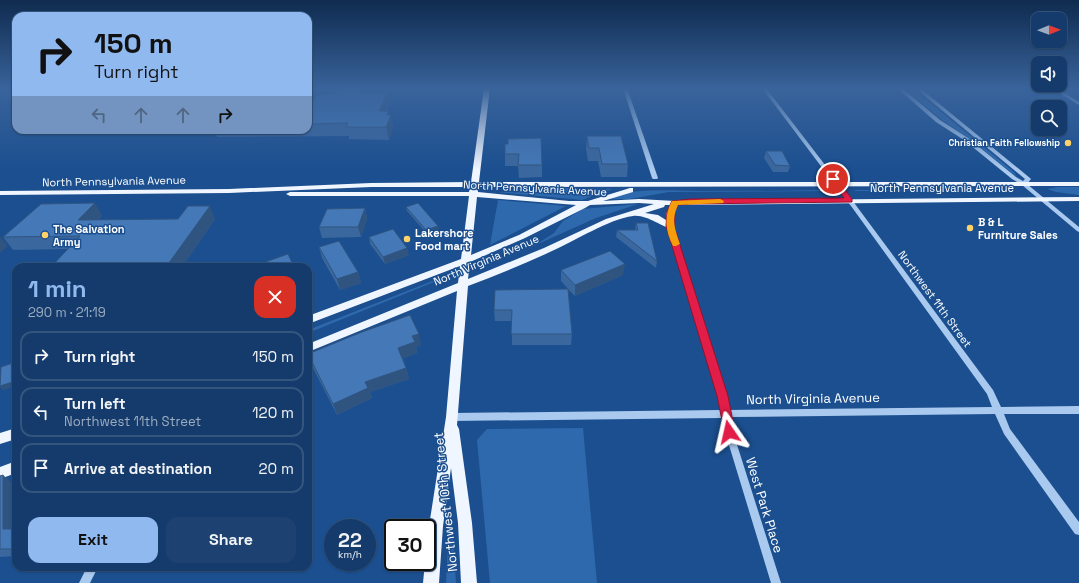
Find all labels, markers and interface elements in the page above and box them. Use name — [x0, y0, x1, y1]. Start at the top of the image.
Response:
north arrow — [1031, 12, 1067, 48]
map controls — [1031, 12, 1067, 136]
text: 150 m — [94, 25, 173, 61]
icon: right — [28, 28, 80, 80]
button: sound — [1031, 56, 1067, 92]
text: Turn right — [94, 60, 178, 83]
button: search — [1031, 100, 1067, 136]
icon: left — [88, 104, 110, 126]
icon: ahead — [130, 104, 152, 126]
icon: ahead — [172, 104, 194, 126]
icon: right — [214, 104, 236, 126]
place label: Christian Faith Fellowship — [949, 137, 1060, 149]
marker: Christian Faith Fellowship — [1063, 138, 1073, 148]
pin — [816, 162, 850, 196]
icon: arrive — [822, 168, 844, 190]
street label: North Pennsylvania Avenue — [42, 173, 186, 189]
street label: North Pennsylvania Avenue — [463, 177, 607, 199]
street label: North Pennsylvania Avenue — [870, 181, 1014, 195]
place label: B & L Furniture Sales — [978, 215, 1058, 242]
place label: The Salvation Army — [53, 222, 125, 249]
marker: B & L Furniture Sales — [965, 223, 975, 233]
place label: Lakershore Food mart — [415, 226, 474, 253]
marker: The Salvation Army — [40, 230, 50, 240]
street label: North Virginia Avenue — [431, 231, 541, 289]
marker: Lakershore Food mart — [402, 234, 412, 244]
street label: Northwest 11th Street — [895, 248, 975, 350]
text: 1 min — [28, 273, 87, 304]
button: close — [254, 276, 296, 318]
text: 290 m · 21:19 — [28, 304, 106, 321]
icon: right — [30, 345, 52, 367]
text: Turn right — [64, 347, 135, 366]
text: 150 m — [252, 347, 294, 366]
street label: North Virginia Avenue — [746, 389, 880, 408]
text: Turn left — [64, 394, 126, 413]
icon: left — [30, 401, 52, 423]
text: 120 m — [252, 403, 294, 422]
position arrow — [708, 411, 750, 453]
text: Northwest 11th Street — [64, 413, 201, 430]
street label: Northwest 10th Street — [430, 431, 461, 573]
street label: West Park Place — [742, 455, 787, 555]
icon: arrive — [30, 457, 52, 479]
text: Arrive at destination — [64, 459, 212, 478]
text: 20 m — [259, 459, 294, 478]
button: Exit — [28, 517, 158, 563]
button: Share — [166, 517, 296, 563]
speed limit sign: 30 — [384, 519, 436, 571]
text: 22 — [338, 527, 362, 553]
text: km/h — [338, 548, 362, 561]

